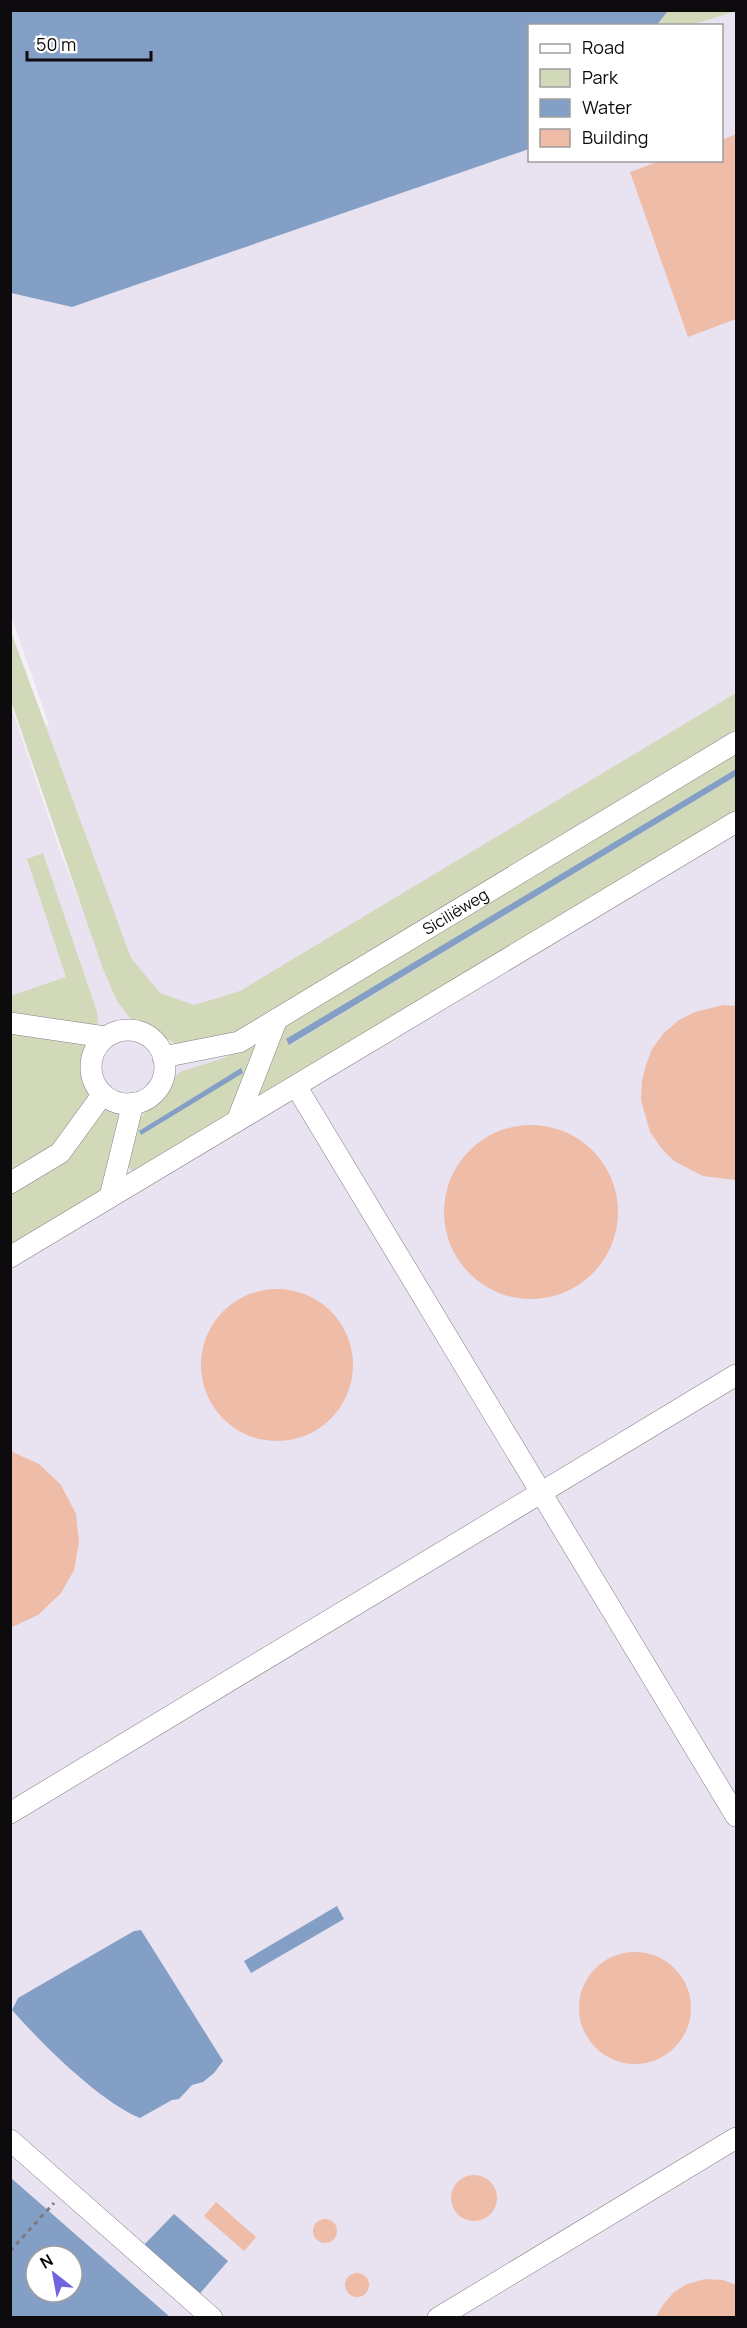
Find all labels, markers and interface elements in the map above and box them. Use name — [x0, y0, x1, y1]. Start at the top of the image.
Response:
scale bar — [27, 24, 152, 62]
legend — [528, 24, 723, 162]
text: 50 m — [36, 32, 76, 56]
text: Road — [582, 35, 625, 59]
text: Park — [582, 65, 619, 89]
text: Water — [582, 95, 632, 119]
text: Building — [582, 125, 648, 149]
street label: Siciliëweg — [418, 883, 492, 940]
north arrow — [24, 2244, 84, 2304]
text: N — [36, 2249, 57, 2274]

